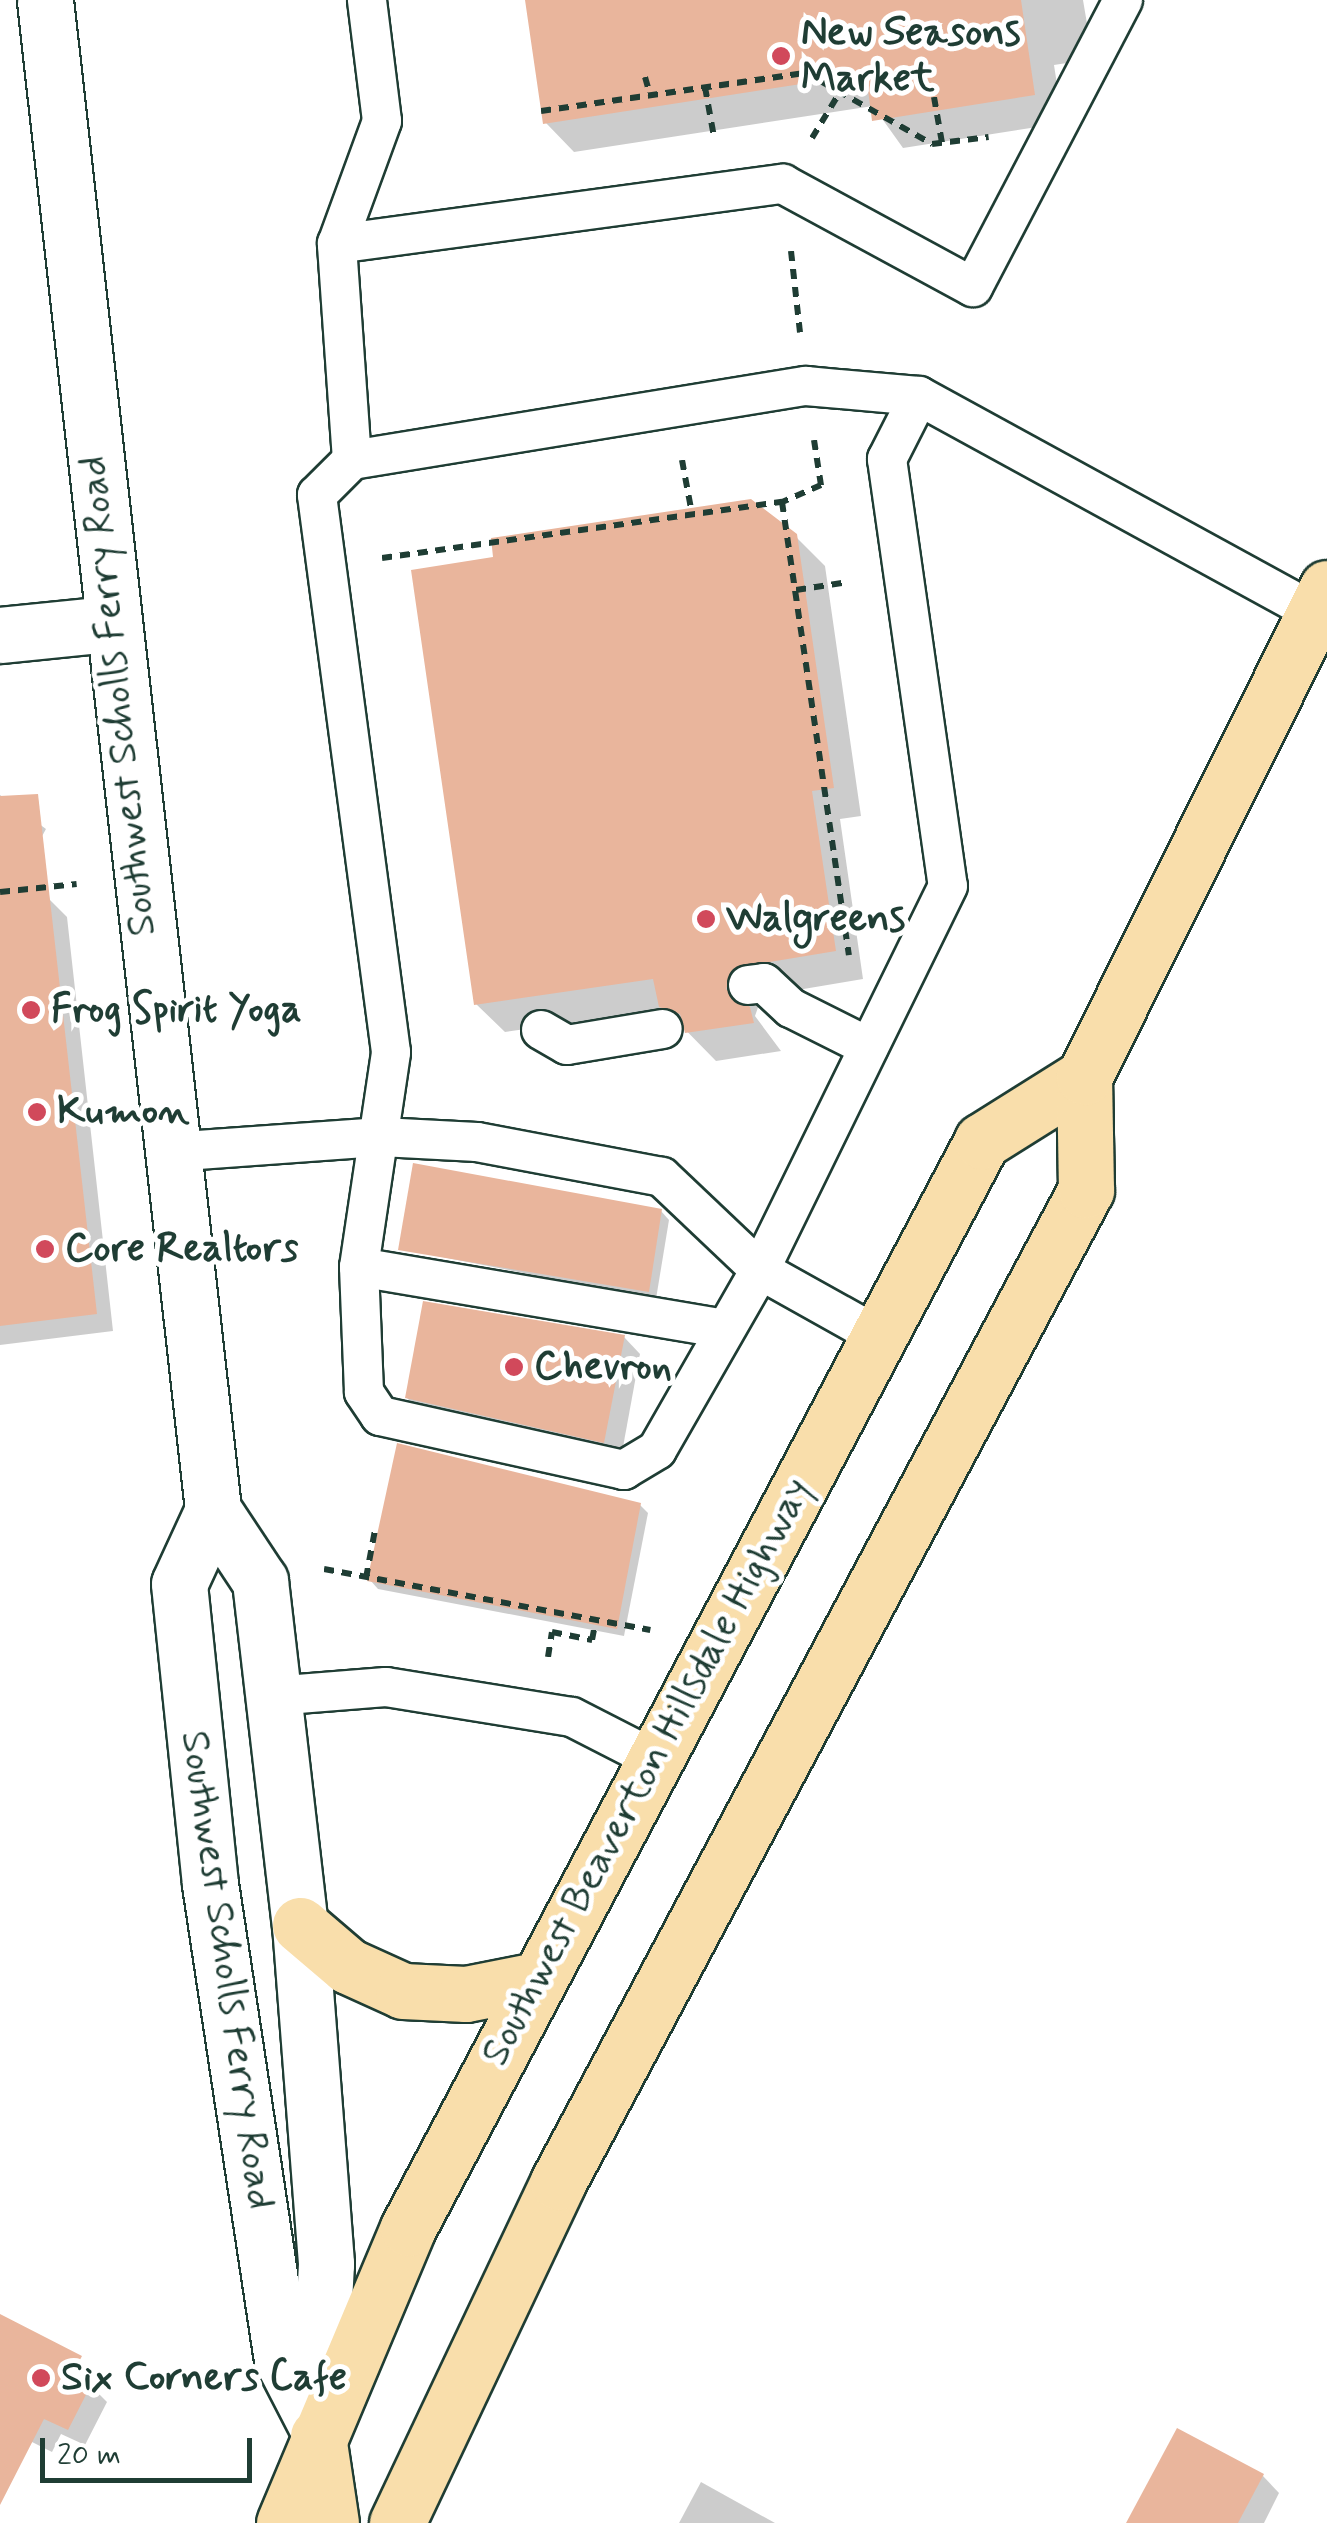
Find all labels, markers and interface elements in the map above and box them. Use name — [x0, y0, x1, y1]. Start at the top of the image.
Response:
place label: New Seasons Market — [801, 9, 1027, 103]
marker: New Seasons Market — [770, 45, 792, 67]
street label: Southwest Scholls Ferry Road — [69, 453, 167, 939]
place label: Walgreens — [726, 895, 905, 943]
marker: Walgreens — [695, 908, 717, 930]
place label: Frog Spirit Yoga — [51, 986, 322, 1034]
marker: Frog Spirit Yoga — [20, 999, 42, 1021]
place label: Kumon — [57, 1088, 189, 1136]
marker: Kumon — [26, 1101, 48, 1123]
place label: Core Realtors — [65, 1225, 295, 1273]
marker: Core Realtors — [34, 1238, 56, 1260]
place label: Chevron — [534, 1343, 672, 1391]
marker: Chevron — [503, 1356, 525, 1378]
street label: Southwest Beaverton Hillsdale Highway — [472, 1471, 822, 2073]
street label: Southwest Scholls Ferry Road — [170, 1728, 284, 2212]
place label: Six Corners Cafe — [61, 2354, 364, 2402]
marker: Six Corners Cafe — [30, 2367, 52, 2389]
scale bar — [45, 2418, 258, 2480]
text: 20 m — [57, 2436, 121, 2475]

